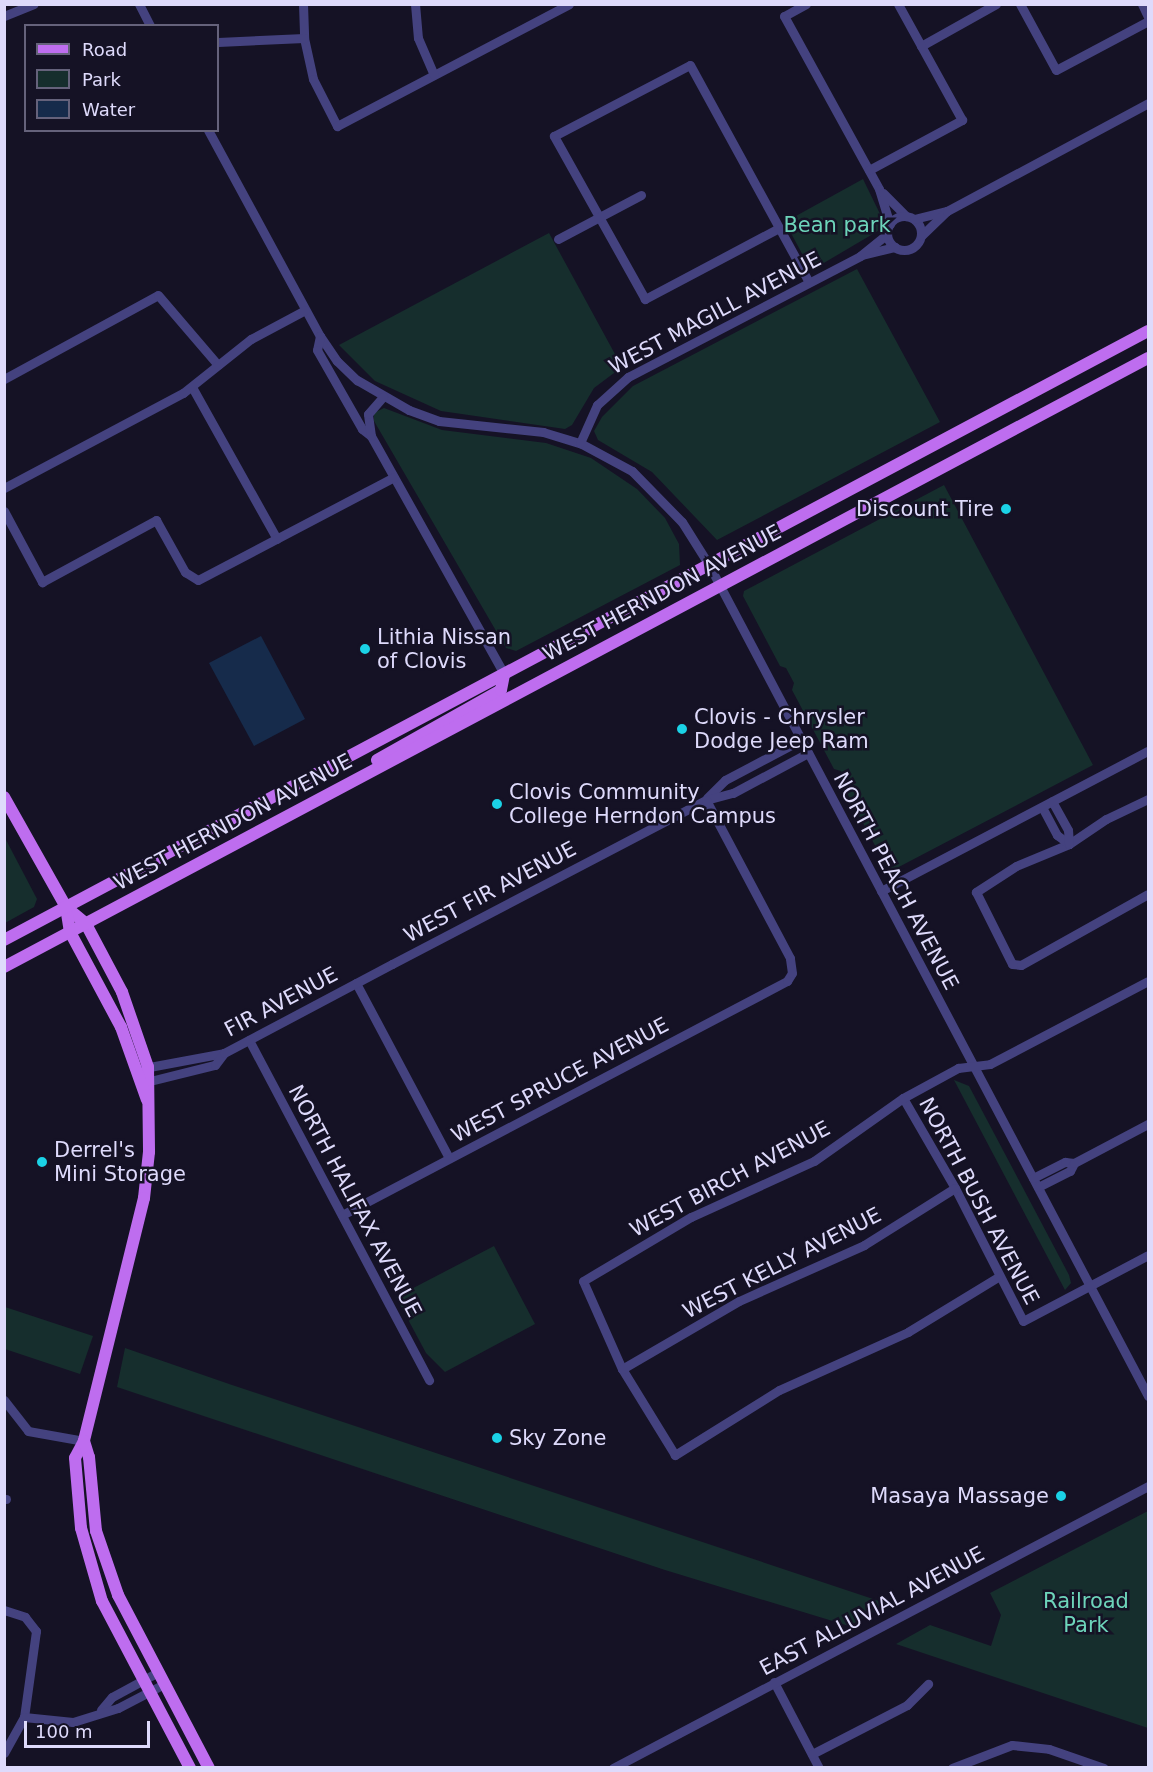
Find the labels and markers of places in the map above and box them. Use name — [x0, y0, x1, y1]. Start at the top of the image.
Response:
place label: Discount Tire — [856, 496, 994, 522]
marker: Discount Tire — [999, 502, 1013, 516]
place label: Lithia Nissan of Clovis — [377, 624, 511, 674]
marker: Lithia Nissan of Clovis — [358, 642, 372, 656]
place label: Clovis - Chrysler Dodge Jeep Ram — [694, 704, 869, 754]
marker: Clovis - Chrysler Dodge Jeep Ram — [675, 722, 689, 736]
place label: Clovis Community College Herndon Campus — [509, 779, 776, 829]
marker: Clovis Community College Herndon Campus — [490, 797, 504, 811]
place label: Derrel's Mini Storage — [54, 1137, 186, 1187]
marker: Derrel's Mini Storage — [35, 1155, 49, 1169]
place label: Sky Zone — [509, 1425, 606, 1451]
marker: Sky Zone — [490, 1431, 504, 1445]
place label: Masaya Massage — [870, 1483, 1049, 1509]
marker: Masaya Massage — [1054, 1489, 1068, 1503]

